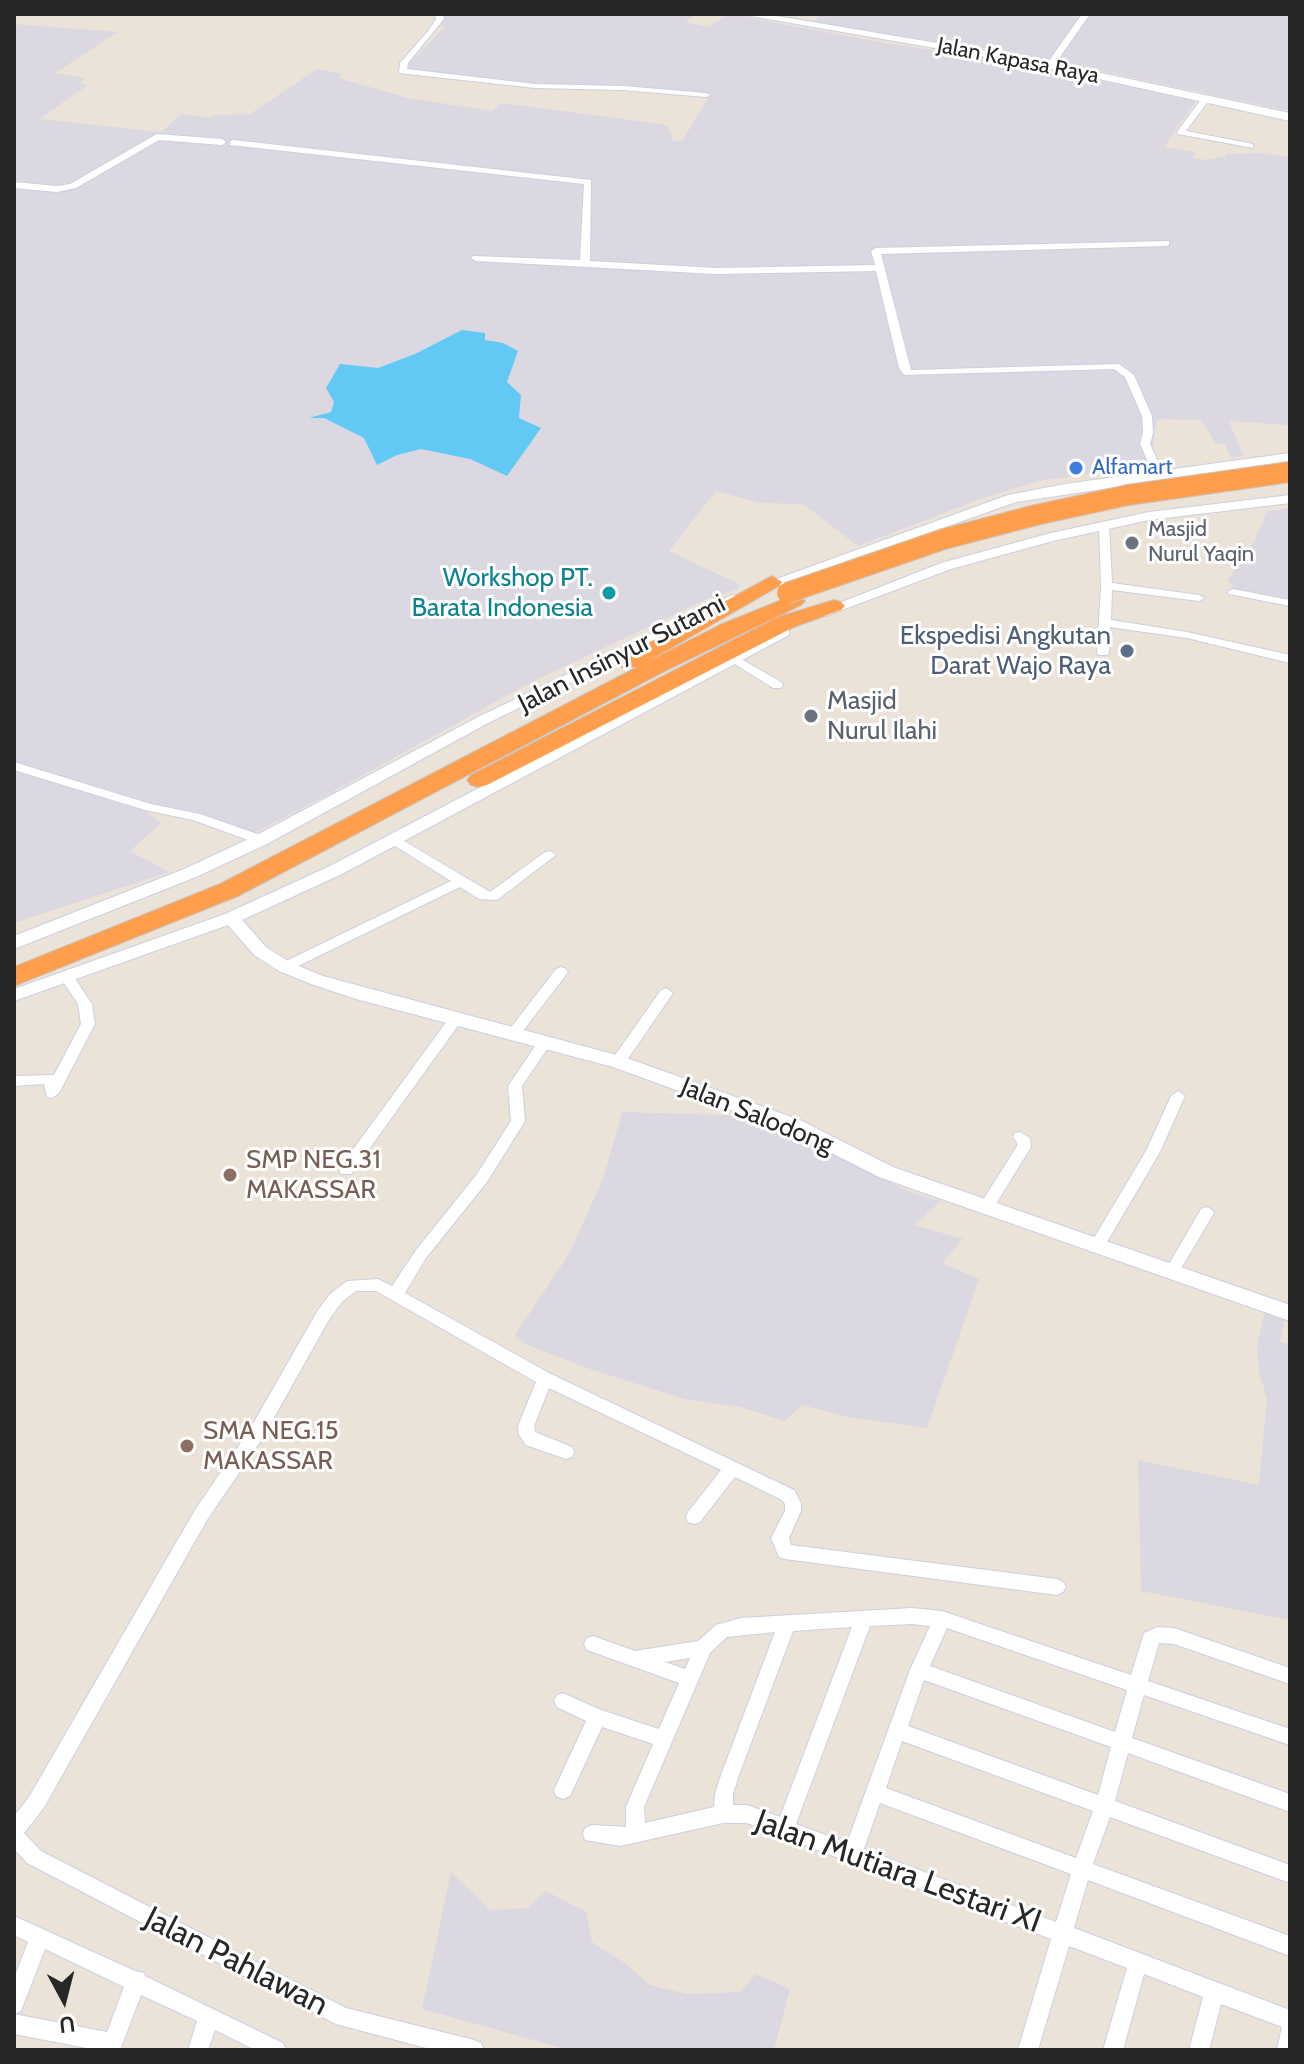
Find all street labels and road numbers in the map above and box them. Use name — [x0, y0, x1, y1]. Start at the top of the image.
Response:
street label: Jalan Kapasa Raya — [935, 32, 1101, 90]
street label: Jalan Insinyur Sutami — [513, 588, 731, 720]
street label: Jalan Salodong — [676, 1071, 838, 1161]
street label: Jalan Mutiara Lestari XI — [750, 1802, 1046, 1942]
street label: Jalan Pahlawan — [138, 1899, 334, 2025]

